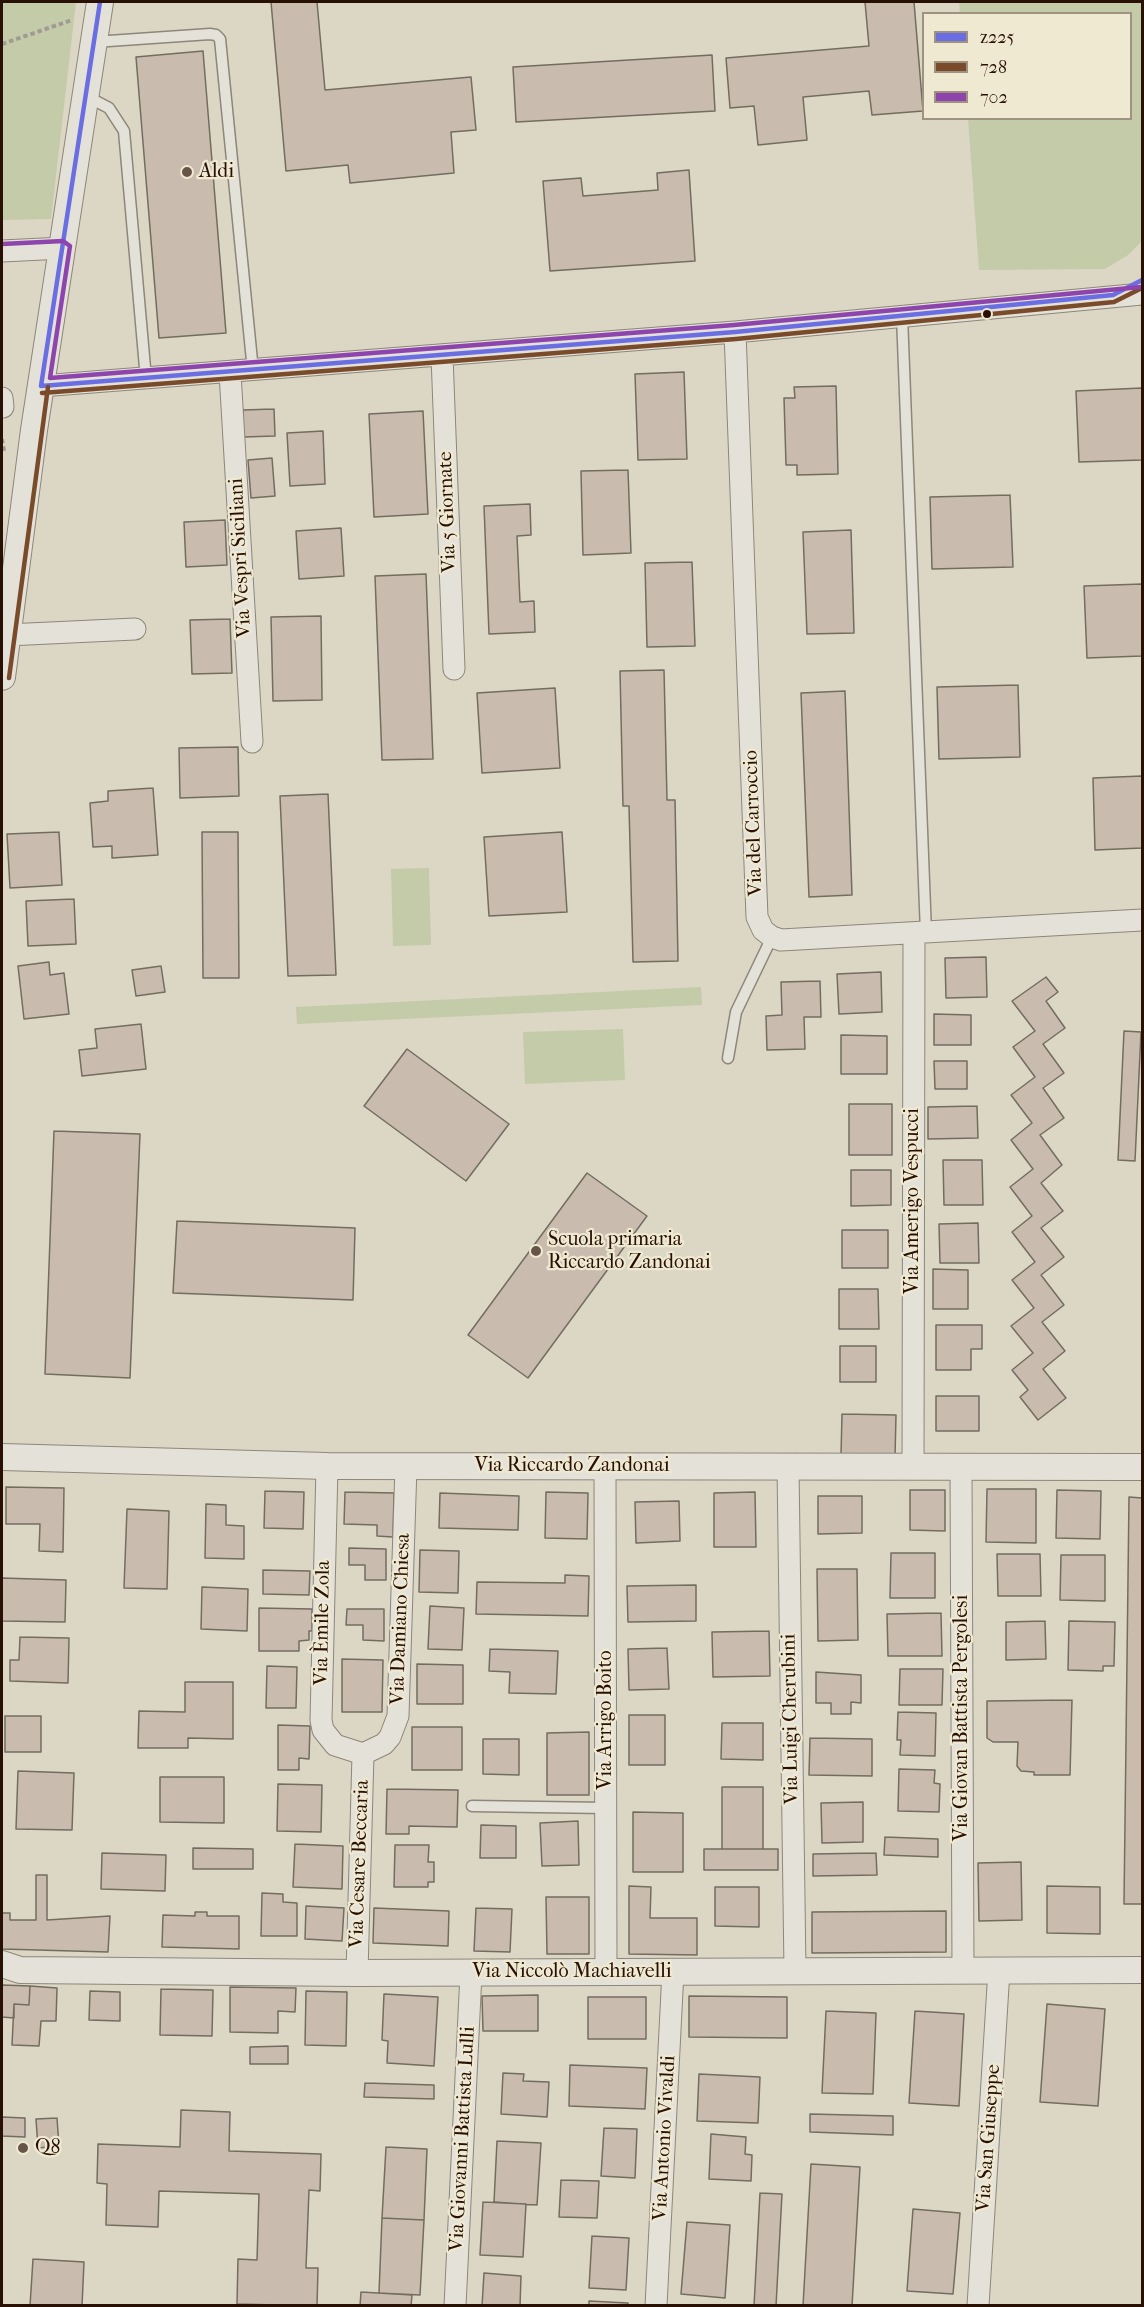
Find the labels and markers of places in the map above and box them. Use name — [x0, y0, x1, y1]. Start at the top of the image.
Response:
place label: Aldi — [199, 160, 234, 184]
marker: Aldi — [180, 165, 194, 179]
unlabelled marker — [981, 308, 993, 320]
place label: Scuola primaria Riccardo Zandonai — [548, 1228, 711, 1275]
marker: Scuola primaria Riccardo Zandonai — [529, 1244, 543, 1258]
place label: Q8 — [35, 2136, 60, 2160]
marker: Q8 — [16, 2141, 30, 2155]

